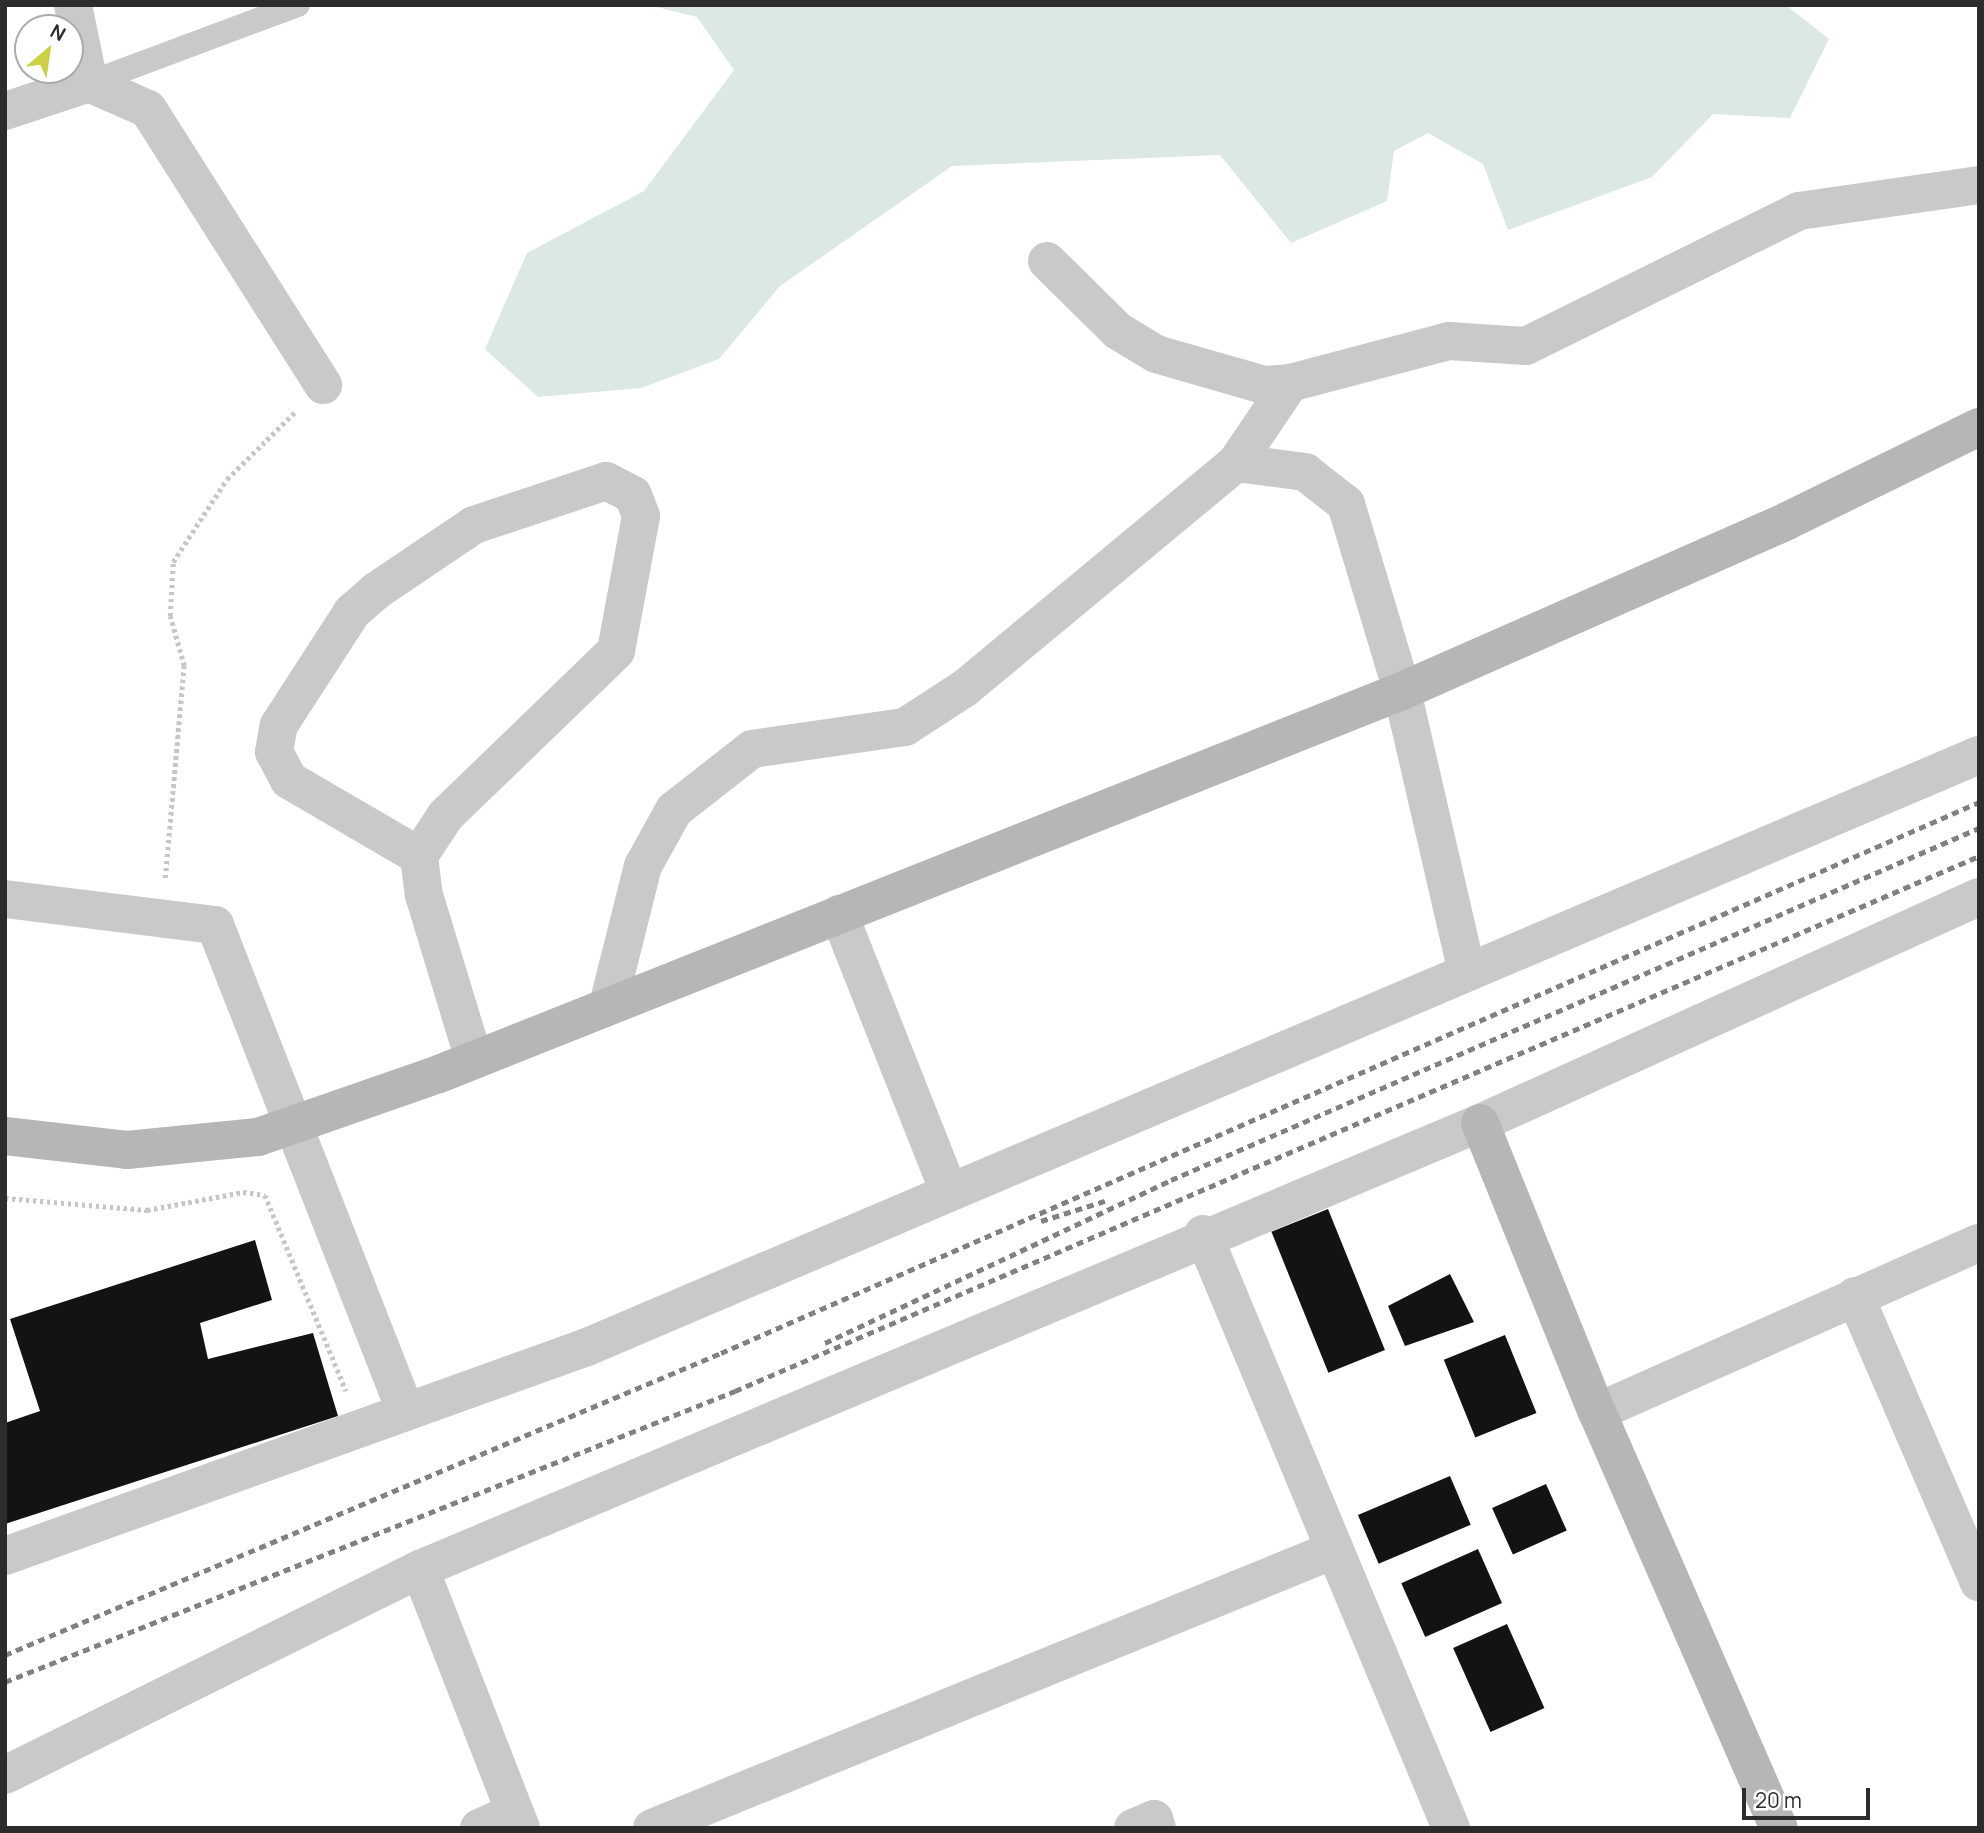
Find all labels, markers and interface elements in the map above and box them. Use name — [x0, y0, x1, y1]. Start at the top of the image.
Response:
north arrow — [14, 14, 84, 84]
text: N — [46, 18, 70, 47]
scale bar — [1746, 1773, 1874, 1817]
text: 20 m — [1755, 1786, 1802, 1814]

